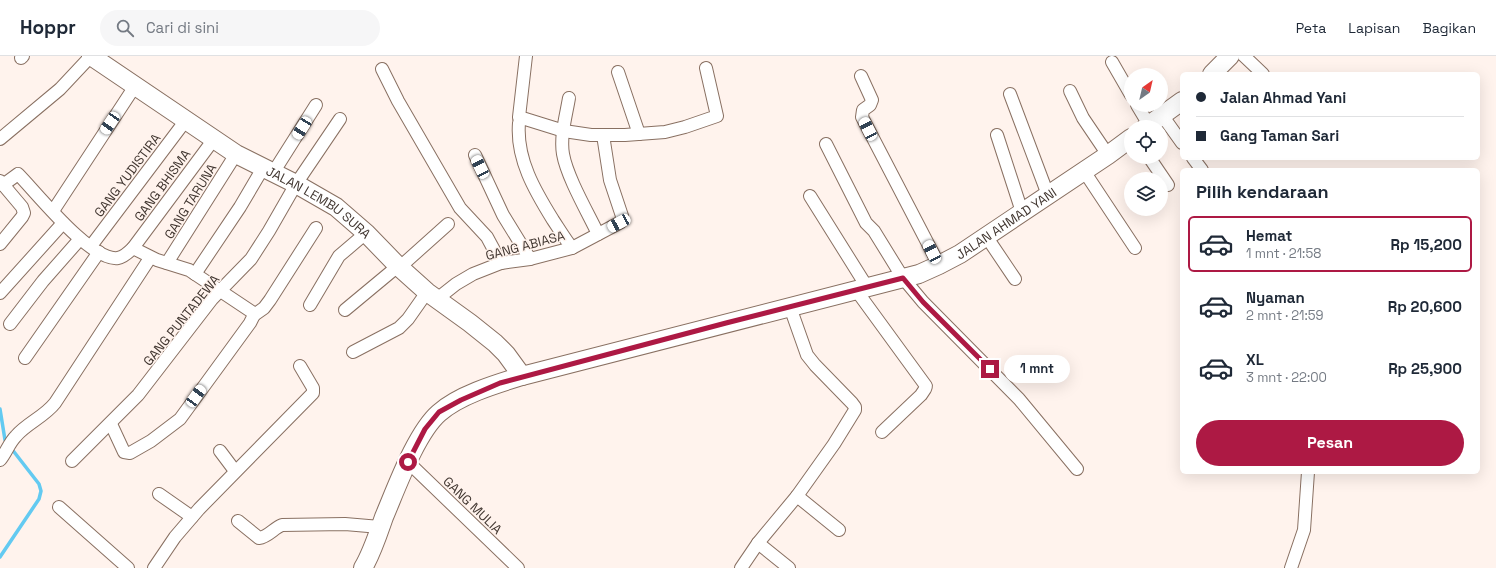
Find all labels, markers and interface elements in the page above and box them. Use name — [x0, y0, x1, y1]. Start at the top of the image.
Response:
search box — [100, 10, 380, 46]
text: Hoppr — [20, 15, 76, 40]
icon: search — [114, 17, 136, 39]
text: Cari di sini — [146, 18, 219, 37]
text: Peta — [1296, 19, 1326, 37]
text: Lapisan — [1348, 19, 1400, 37]
text: Bagikan — [1422, 19, 1476, 37]
north arrow — [1124, 68, 1168, 112]
map controls — [1124, 68, 1168, 216]
text: Jalan Ahmad Yani — [1220, 88, 1346, 107]
car — [98, 110, 122, 136]
car — [291, 115, 313, 141]
car — [857, 116, 879, 142]
button: locate — [1124, 120, 1168, 164]
text: Gang Taman Sari — [1220, 126, 1339, 145]
street label: GANG YUDISTIRA — [90, 130, 164, 220]
street label: GANG BHISMA — [131, 146, 194, 225]
car — [469, 154, 491, 180]
street label: GANG TARUNA — [161, 160, 220, 242]
street label: JALAN LEMBU SURA — [263, 162, 375, 242]
button: layers — [1124, 172, 1168, 216]
text: Pilih kendaraan — [1196, 180, 1329, 203]
street label: JALAN AHMAD YANI — [953, 184, 1060, 263]
car — [606, 212, 632, 234]
icon: car — [1198, 226, 1234, 262]
text: Hemat — [1246, 226, 1292, 245]
street label: GANG ABIASA — [484, 227, 567, 264]
text: Rp 15,200 — [1391, 235, 1462, 254]
car — [921, 239, 943, 265]
text: 1 mnt · 21:58 — [1246, 245, 1321, 262]
street label: GANG PUNTADEWA — [139, 271, 223, 369]
icon: car — [1198, 288, 1234, 324]
text: Nyaman — [1246, 288, 1305, 307]
text: Rp 20,600 — [1388, 297, 1462, 316]
text: 2 mnt · 21:59 — [1246, 307, 1324, 324]
icon: car — [1198, 350, 1234, 386]
text: XL — [1246, 350, 1264, 369]
callout: 1 mnt — [1004, 355, 1070, 383]
text: Rp 25,900 — [1388, 359, 1462, 378]
route end — [981, 360, 999, 378]
text: 1 mnt — [1020, 360, 1054, 377]
text: 3 mnt · 22:00 — [1246, 369, 1327, 386]
car — [184, 383, 208, 409]
button: Pesan — [1196, 420, 1464, 466]
route start — [399, 453, 417, 471]
street label: GANG MULIA — [440, 473, 506, 538]

